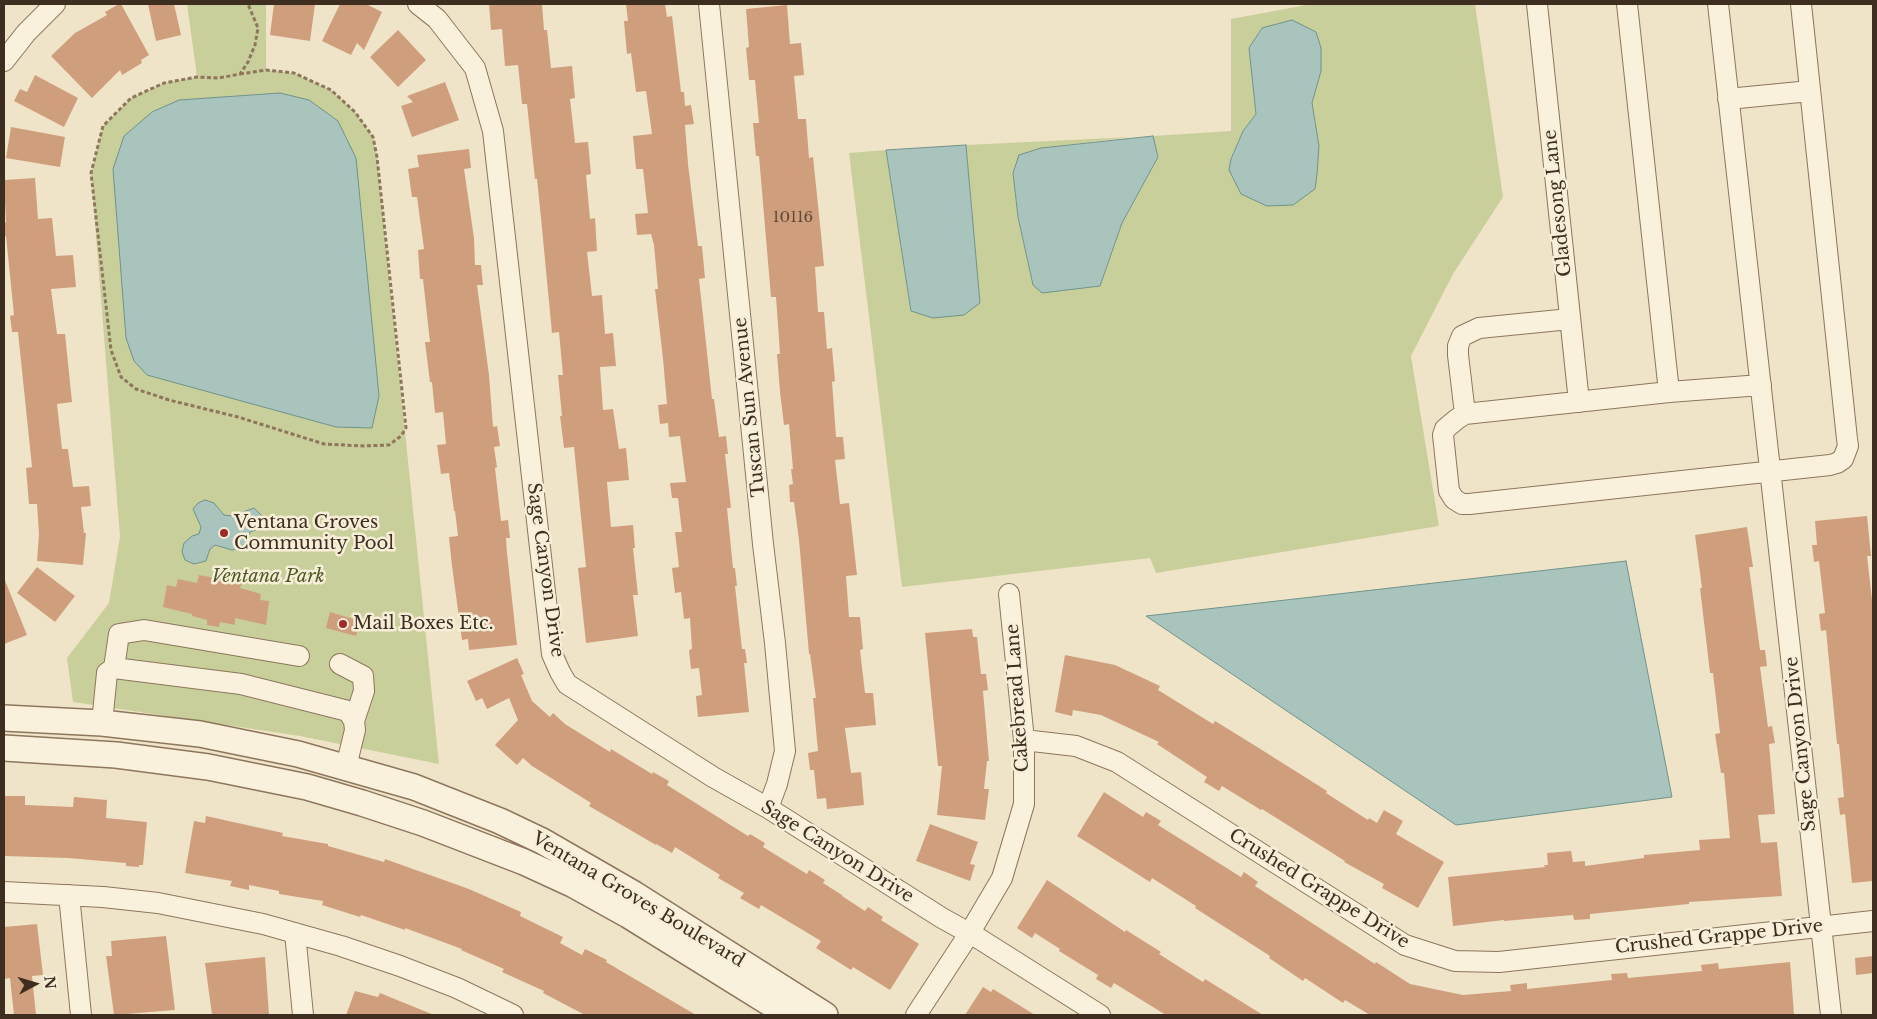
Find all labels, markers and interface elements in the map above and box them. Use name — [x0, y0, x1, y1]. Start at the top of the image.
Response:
street label: Gladesong Lane — [1540, 128, 1576, 278]
house number: 10116 — [773, 209, 813, 227]
street label: Tuscan Sun Avenue — [730, 316, 770, 498]
street label: Sage Canyon Drive — [522, 481, 568, 659]
place label: Ventana Groves Community Pool — [234, 512, 394, 554]
marker: Ventana Groves Community Pool — [218, 527, 230, 539]
park label: Ventana Park — [211, 566, 325, 588]
place label: Mail Boxes Etc. — [353, 613, 493, 635]
marker: Mail Boxes Etc. — [337, 618, 349, 630]
street label: Cakebread Lane — [1002, 623, 1034, 773]
street label: Sage Canyon Drive — [1781, 655, 1821, 833]
street label: Sage Canyon Drive — [757, 796, 917, 908]
street label: Crushed Grappe Drive — [1225, 825, 1413, 953]
street label: Ventana Groves Boulevard — [528, 828, 748, 972]
street label: Crushed Grappe Drive — [1614, 915, 1824, 959]
north arrow — [10, 959, 60, 1009]
text: N — [40, 975, 60, 990]

